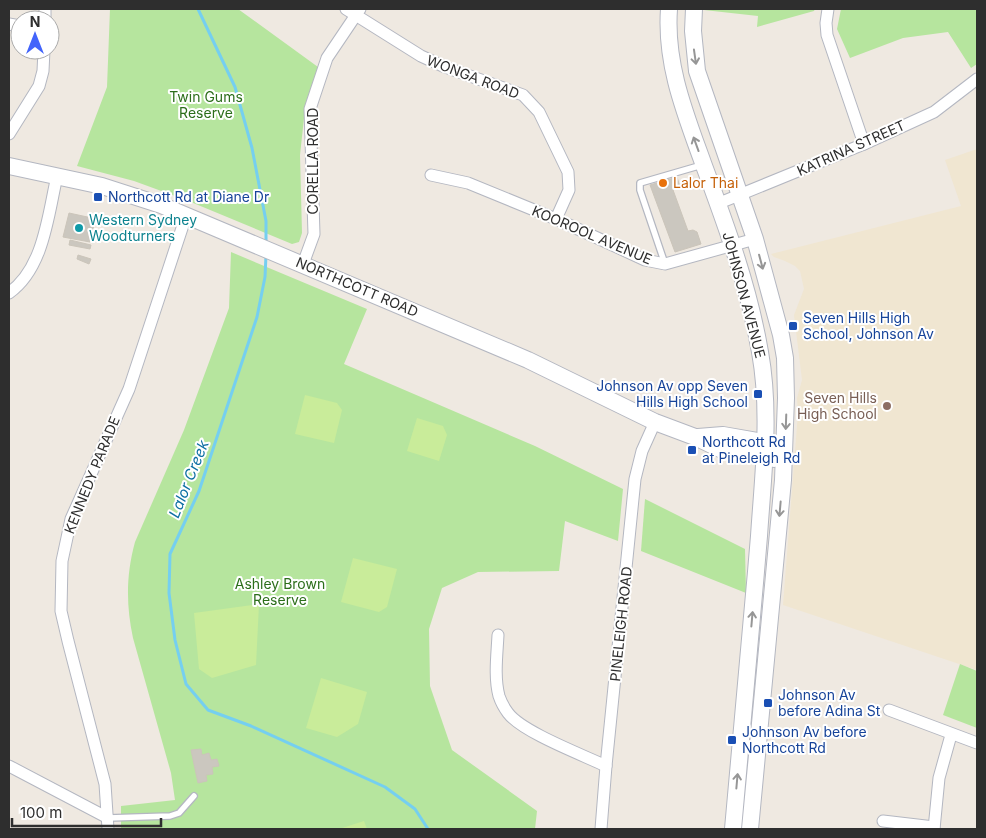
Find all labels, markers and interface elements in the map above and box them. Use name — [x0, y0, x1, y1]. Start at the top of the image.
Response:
north arrow — [10, 10, 60, 60]
text: N — [30, 13, 40, 30]
one-way arrow — [690, 49, 700, 65]
street label: WONGA ROAD — [424, 51, 522, 102]
park label: Twin Gums Reserve — [169, 88, 243, 121]
street label: CORELLA ROAD — [304, 108, 321, 214]
street label: KATRINA STREET — [794, 116, 908, 179]
one-way arrow — [691, 136, 700, 152]
place label: Lalor Thai — [673, 174, 738, 191]
marker: Lalor Thai — [657, 177, 669, 189]
place label: Northcott Rd at Diane Dr — [108, 188, 269, 205]
marker: Northcott Rd at Diane Dr — [92, 191, 104, 203]
street label: KOOROOL AVENUE — [530, 202, 655, 268]
place label: Western Sydney Woodturners — [89, 211, 197, 244]
marker: Western Sydney Woodturners — [73, 222, 85, 234]
street label: JOHNSON AVENUE — [719, 230, 770, 360]
street label: NORTHCOTT ROAD — [293, 253, 421, 320]
one-way arrow — [757, 253, 767, 269]
place label: Seven Hills High School, Johnson Av — [803, 309, 934, 342]
marker: Seven Hills High School, Johnson Av — [787, 320, 799, 332]
place label: Johnson Av opp Seven Hills High School — [596, 377, 748, 410]
marker: Johnson Av opp Seven Hills High School — [752, 388, 764, 400]
place label: Seven Hills High School — [797, 389, 877, 422]
marker: Seven Hills High School — [881, 400, 893, 412]
one-way arrow — [781, 413, 791, 429]
street label: KENNEDY PARADE — [60, 414, 123, 536]
place label: Northcott Rd at Pineleigh Rd — [702, 433, 800, 466]
water label: Lalor Creek — [164, 437, 213, 520]
marker: Northcott Rd at Pineleigh Rd — [686, 444, 698, 456]
one-way arrow — [776, 501, 785, 517]
street label: PINELEIGH ROAD — [606, 566, 635, 682]
park label: Ashley Brown Reserve — [235, 575, 325, 608]
one-way arrow — [747, 611, 757, 627]
place label: Johnson Av before Adina St — [778, 686, 881, 719]
marker: Johnson Av before Adina St — [762, 697, 774, 709]
place label: Johnson Av before Northcott Rd — [742, 723, 867, 756]
marker: Johnson Av before Northcott Rd — [726, 734, 738, 746]
one-way arrow — [732, 773, 742, 789]
scale bar — [12, 796, 161, 828]
text: 100 m — [20, 803, 62, 822]

